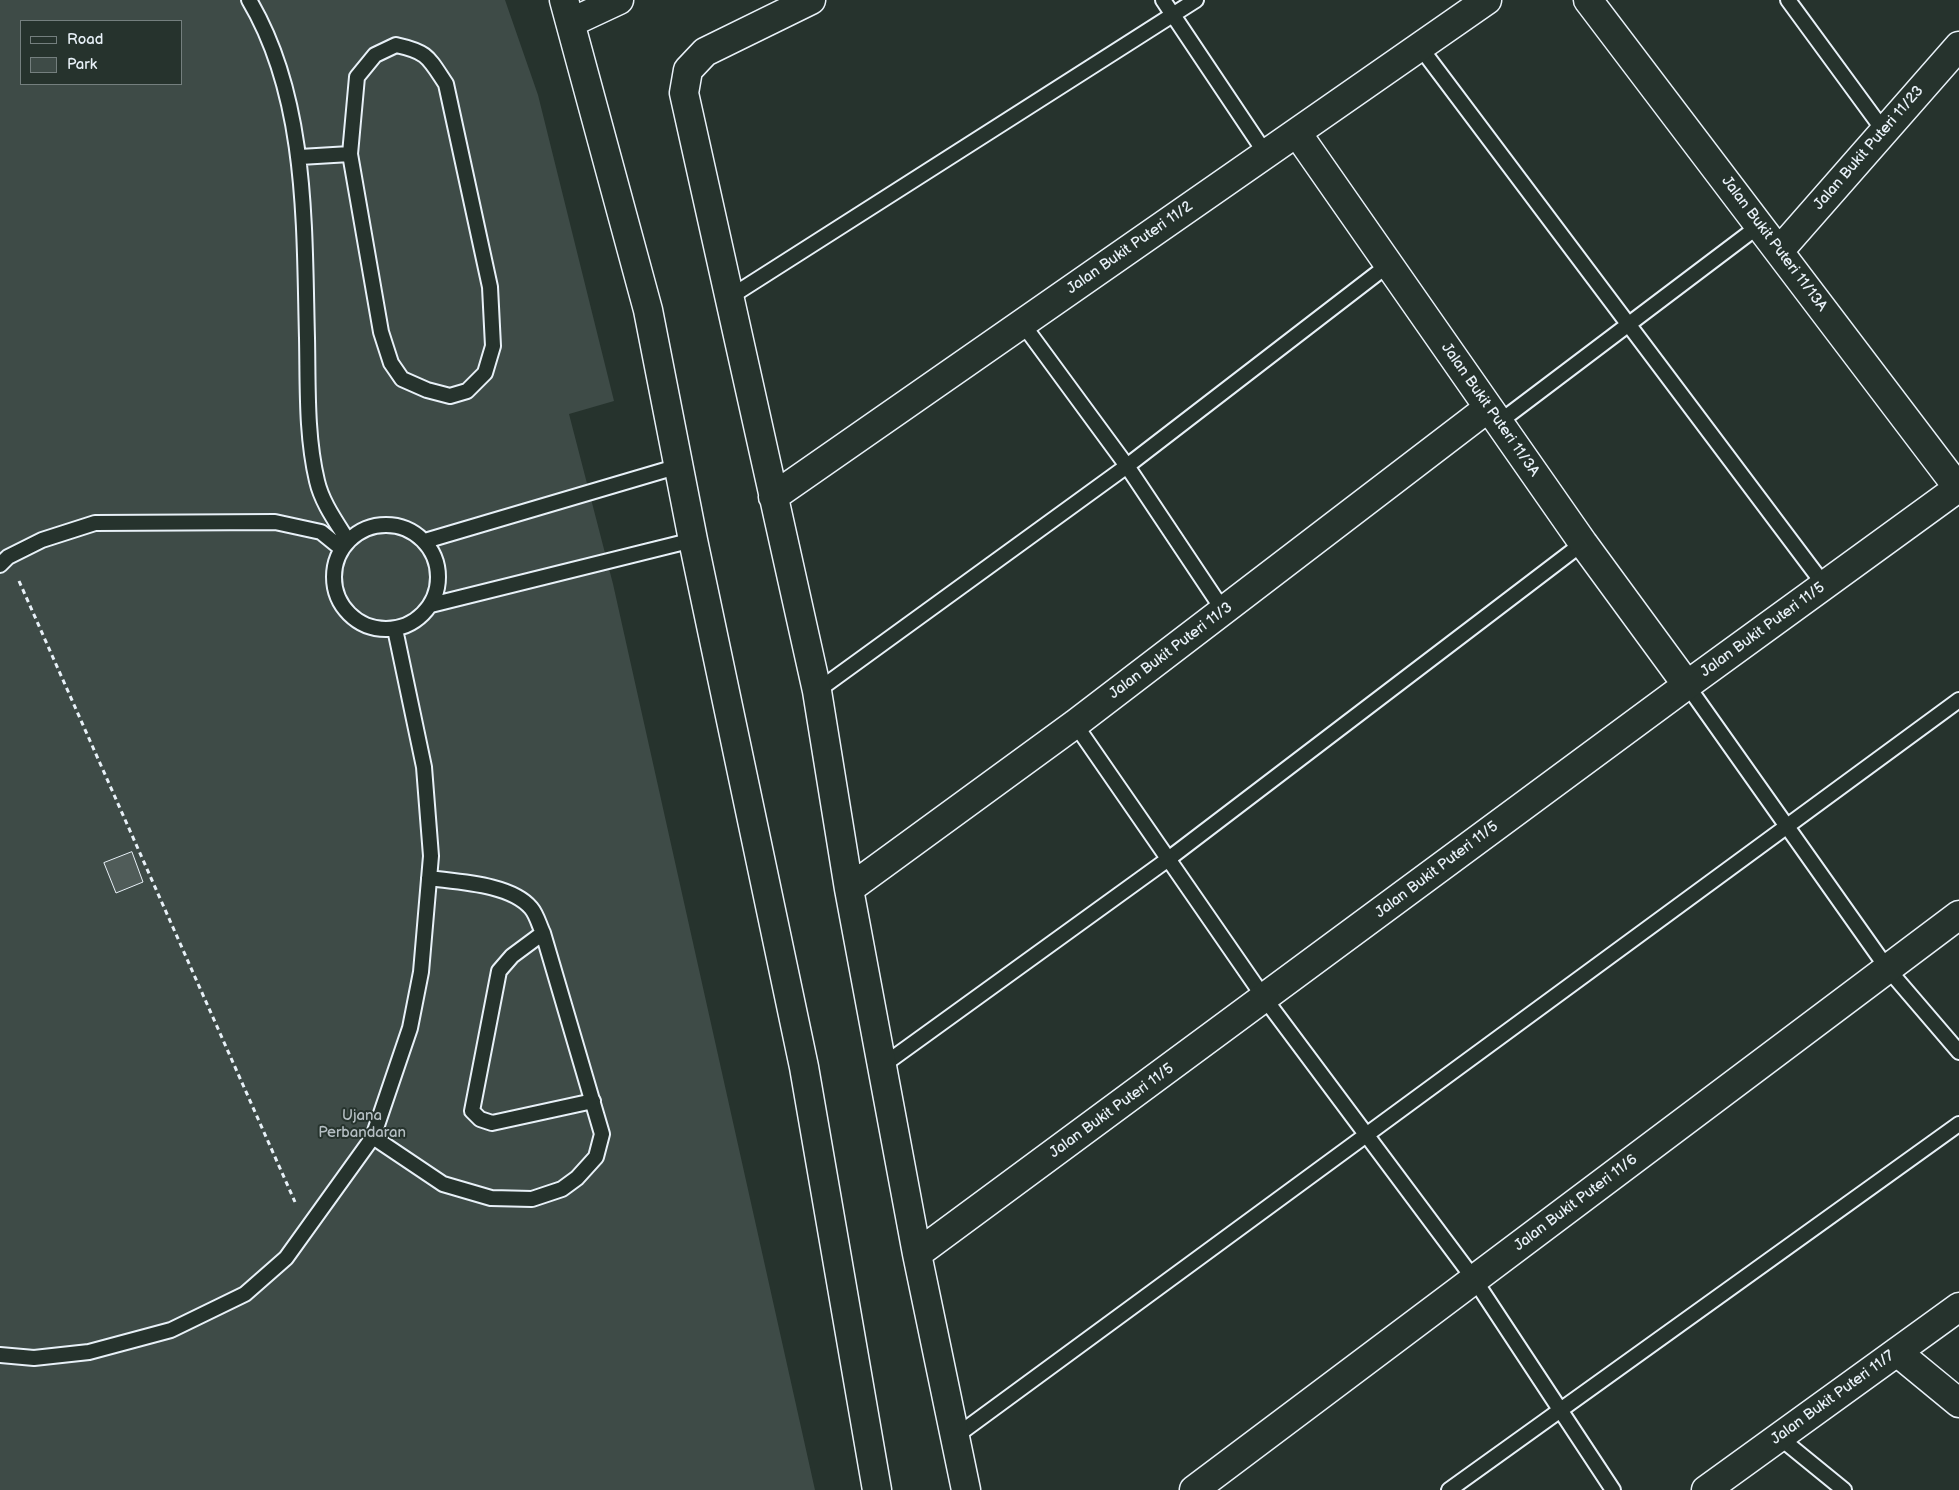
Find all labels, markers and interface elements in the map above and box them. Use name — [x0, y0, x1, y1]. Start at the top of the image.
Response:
legend — [20, 20, 182, 85]
text: Road — [67, 30, 103, 49]
text: Park — [67, 55, 97, 74]
street label: Jalan Bukit Puteri 11/23 — [1810, 82, 1928, 214]
street label: Jalan Bukit Puteri 11/13A — [1717, 173, 1831, 315]
street label: Jalan Bukit Puteri 11/2 — [1064, 198, 1196, 298]
street label: Jalan Bukit Puteri 11/3A — [1437, 340, 1543, 480]
street label: Jalan Bukit Puteri 11/5 — [1697, 579, 1829, 681]
street label: Jalan Bukit Puteri 11/3 — [1106, 599, 1236, 703]
street label: Jalan Bukit Puteri 11/5 — [1372, 818, 1502, 922]
street label: Jalan Bukit Puteri 11/5 — [1046, 1060, 1178, 1162]
park label: Ujana Perbandaran — [318, 1107, 406, 1142]
street label: Jalan Bukit Puteri 11/6 — [1511, 1151, 1641, 1255]
street label: Jalan Bukit Puteri 11/7 — [1768, 1347, 1898, 1449]

